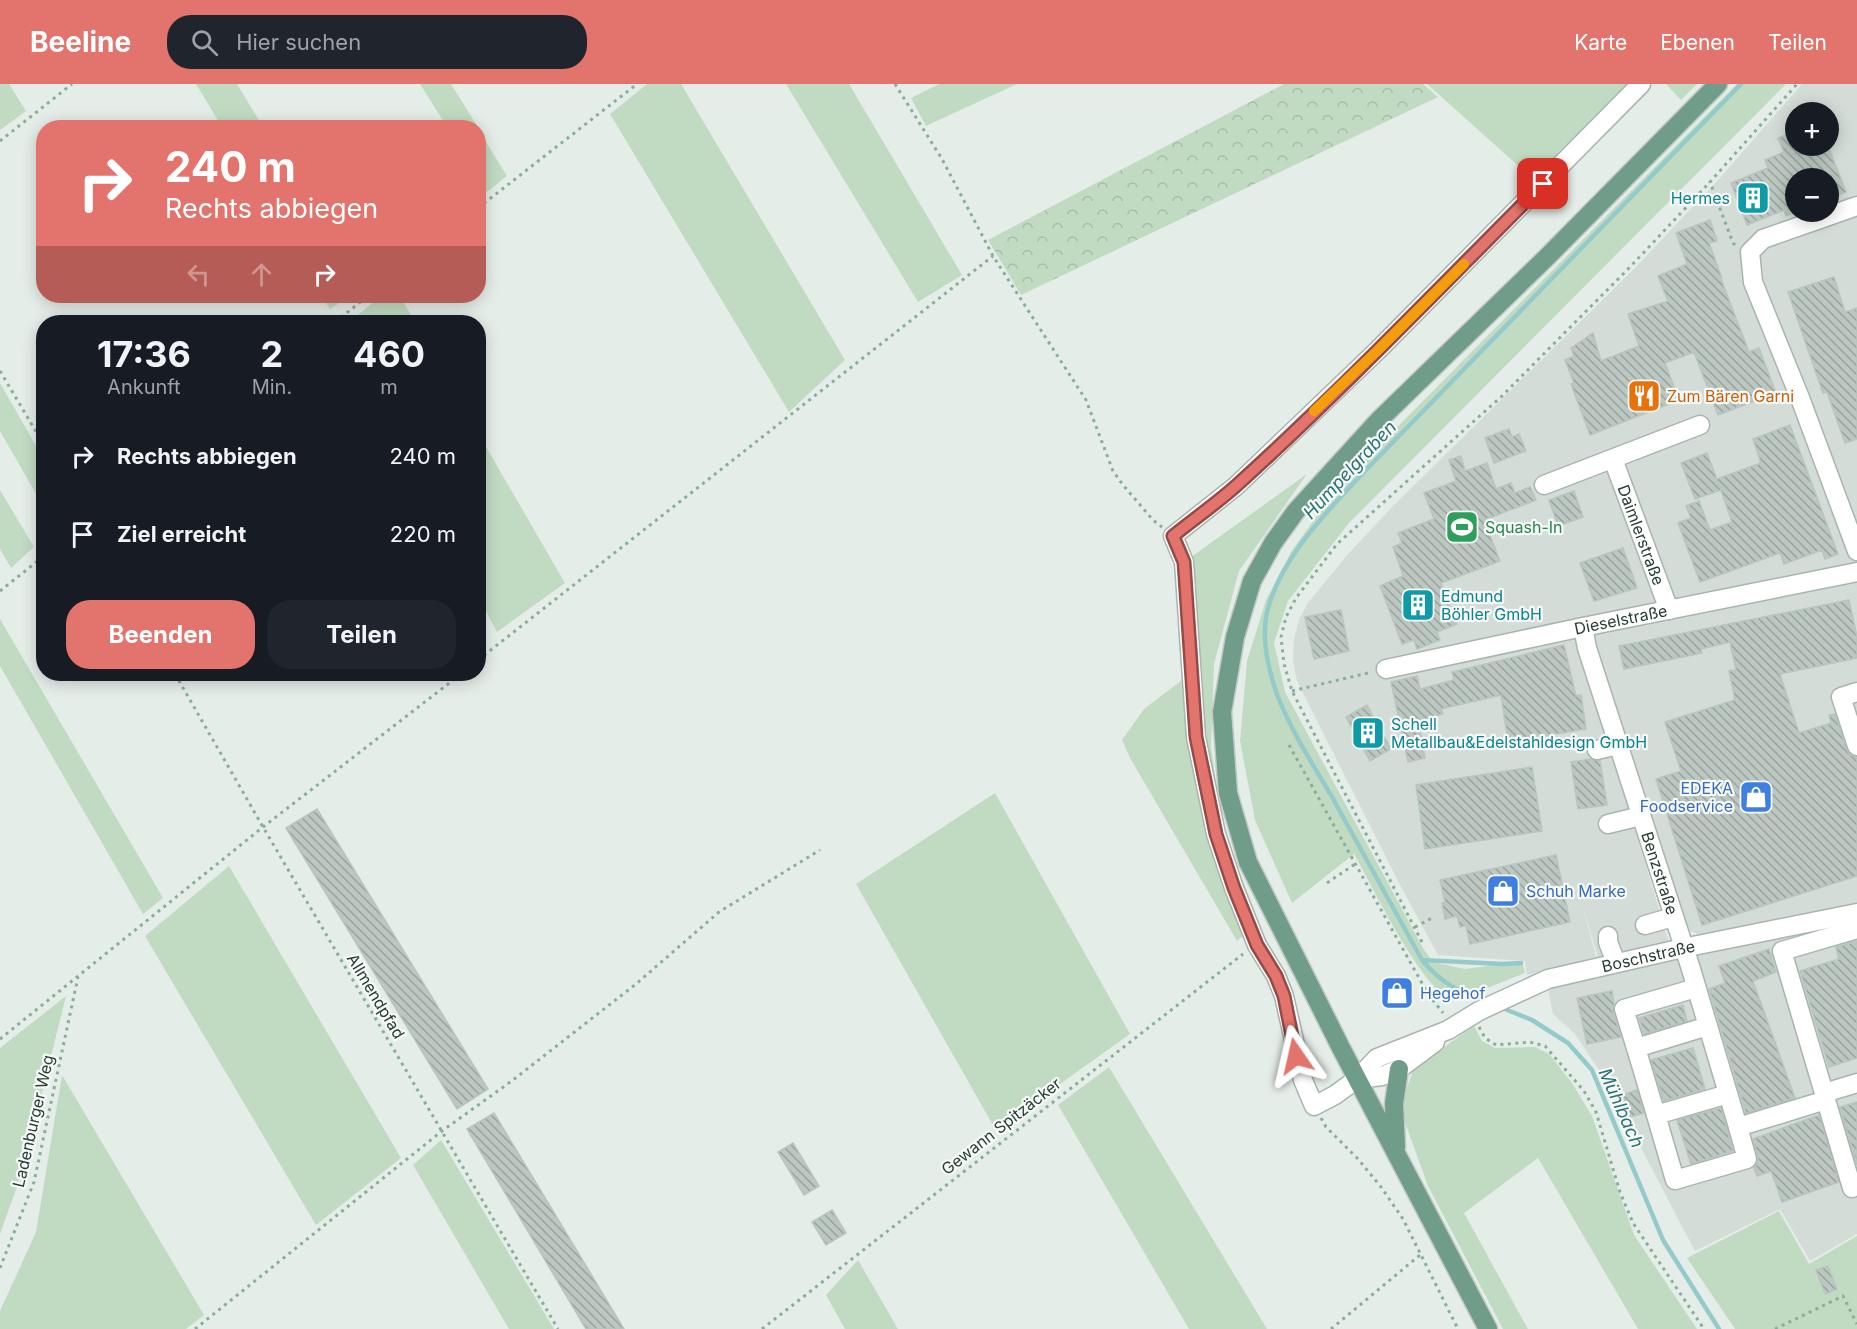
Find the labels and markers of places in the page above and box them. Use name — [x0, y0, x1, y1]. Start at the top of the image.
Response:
pin — [1517, 158, 1568, 209]
building icon: Hermes — [1735, 180, 1771, 216]
place label: Hermes — [1671, 188, 1730, 208]
restaurant icon: Zum Bären Garni — [1626, 378, 1662, 414]
place label: Zum Bären Garni — [1667, 386, 1794, 406]
sports icon: Squash-In — [1444, 509, 1480, 545]
place label: Squash-In — [1485, 517, 1563, 537]
place label: Edmund Böhler GmbH — [1441, 586, 1542, 624]
building icon: Edmund Böhler GmbH — [1400, 587, 1436, 623]
place label: Schell Metallbau&Edelstahldesign GmbH — [1391, 714, 1647, 752]
building icon: Schell Metallbau&Edelstahldesign GmbH — [1350, 715, 1386, 751]
place label: EDEKA Foodservice — [1640, 778, 1733, 816]
shop icon: EDEKA Foodservice — [1738, 779, 1774, 815]
shop icon: Schuh Marke — [1485, 873, 1521, 909]
place label: Schuh Marke — [1526, 881, 1626, 901]
shop icon: Hegehof — [1379, 975, 1415, 1011]
place label: Hegehof — [1420, 983, 1485, 1003]

